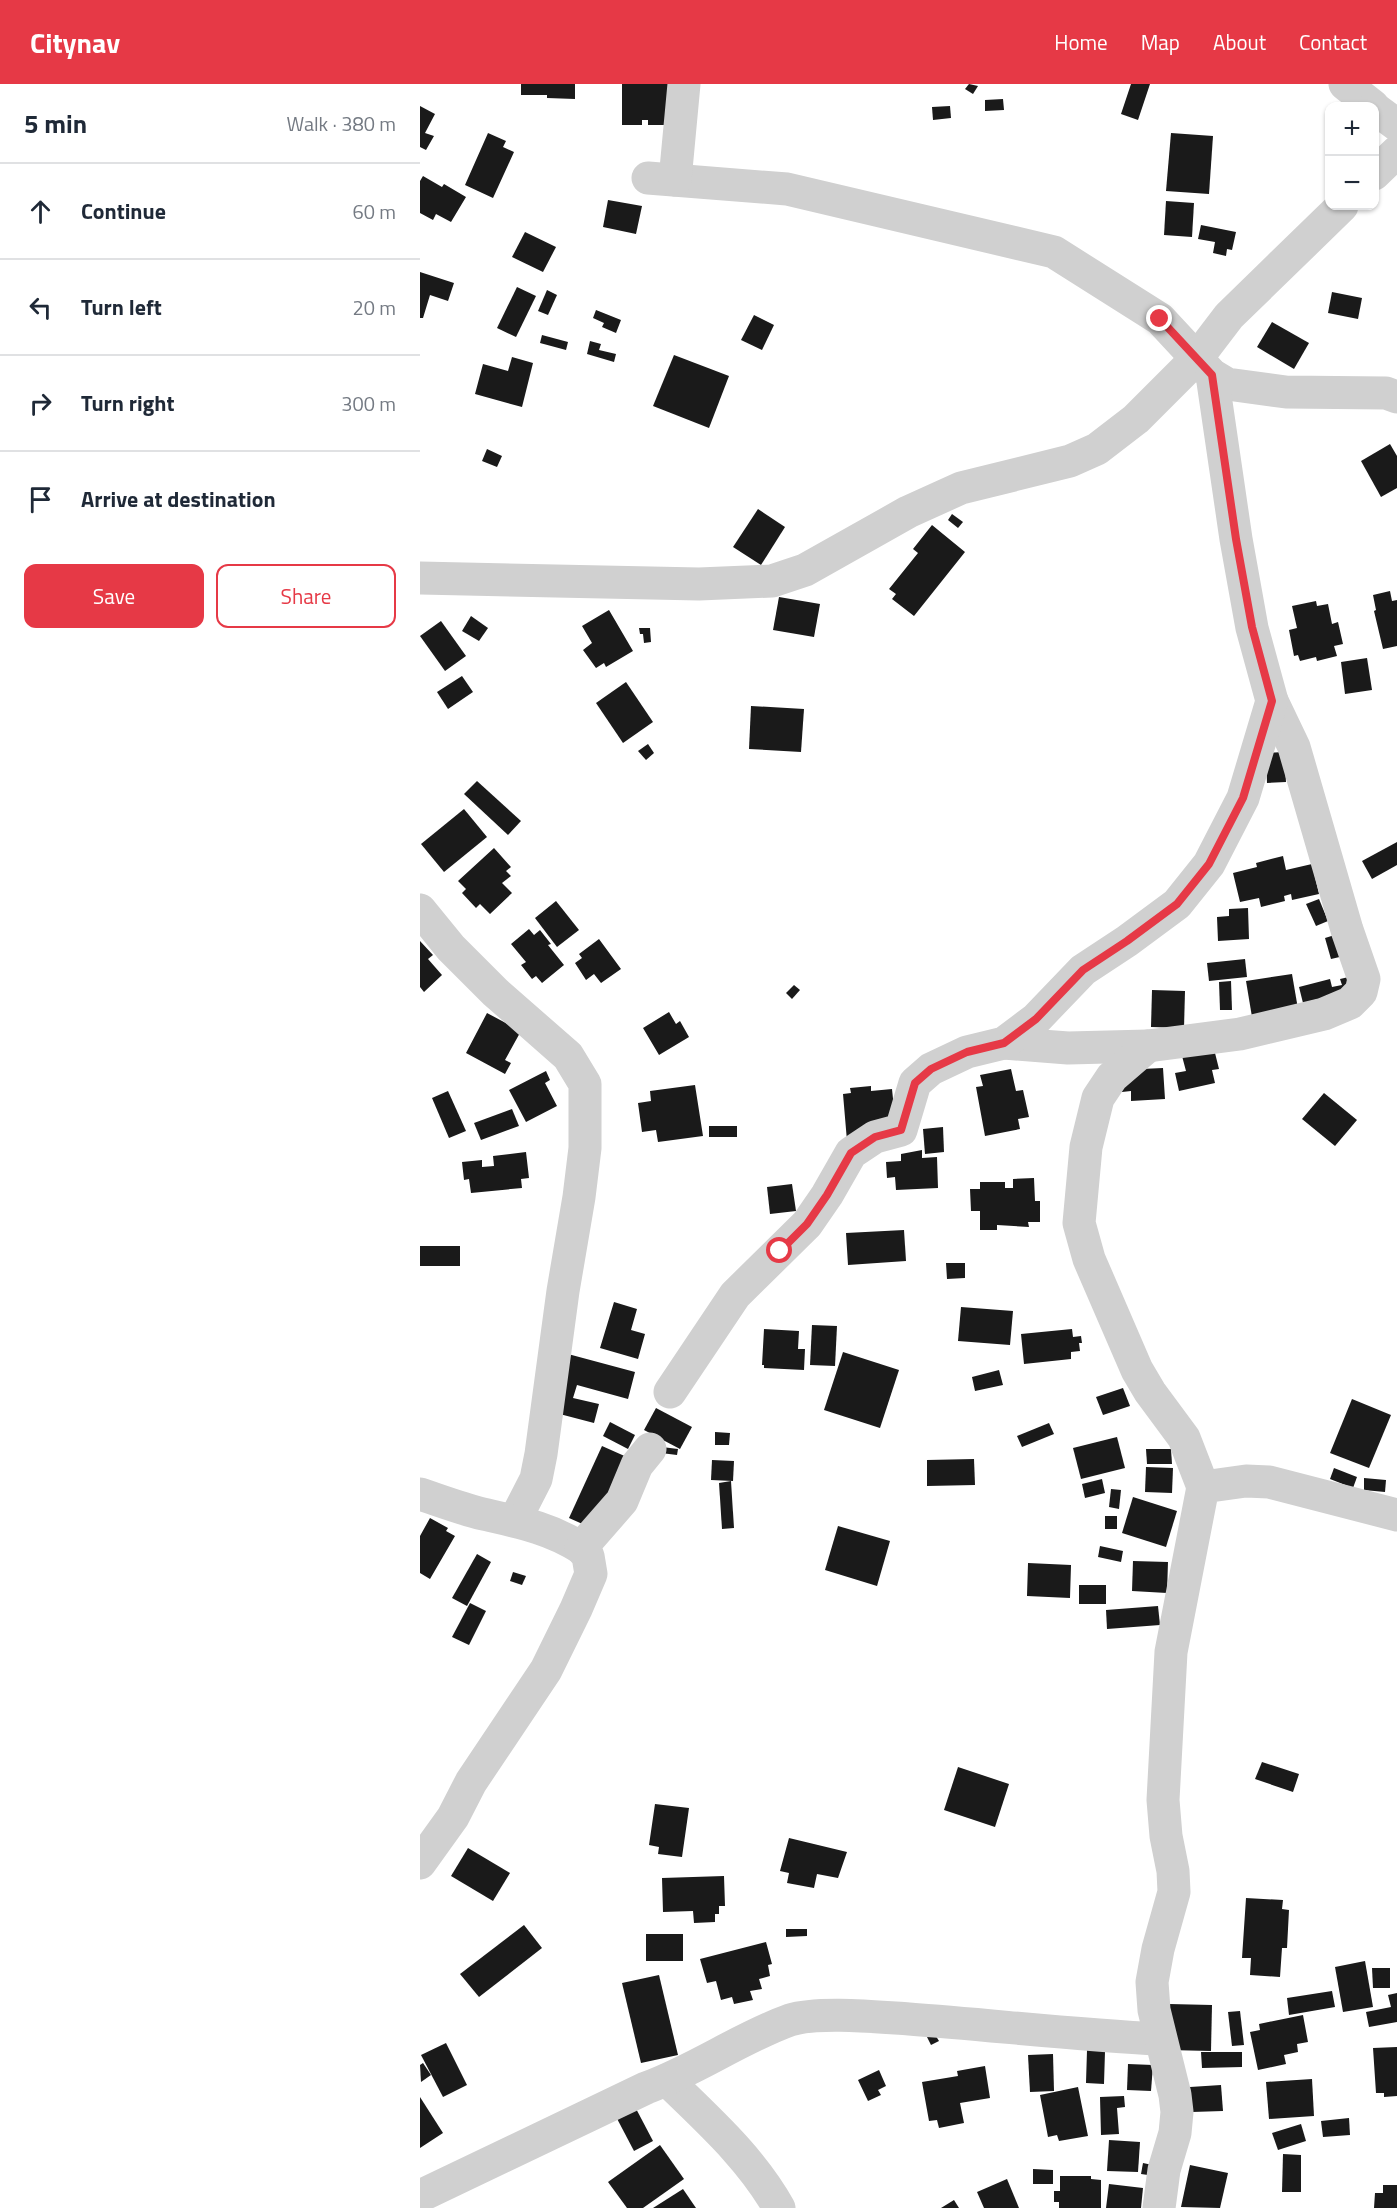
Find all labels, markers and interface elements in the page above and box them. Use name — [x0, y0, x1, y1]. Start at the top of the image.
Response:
text: Citynav — [30, 21, 120, 64]
text: Home — [1054, 26, 1108, 58]
text: Map — [1141, 26, 1180, 58]
text: About — [1213, 26, 1266, 58]
text: Contact — [1299, 26, 1367, 58]
map controls — [1325, 102, 1379, 210]
button: + — [1325, 102, 1379, 156]
text: 5 min — [24, 104, 87, 143]
text: Walk · 380 m — [287, 108, 396, 139]
button: − — [1325, 156, 1379, 210]
text: Continue — [81, 194, 166, 228]
icon: ahead — [24, 195, 57, 228]
text: 60 m — [352, 196, 396, 227]
text: Turn left — [81, 290, 162, 324]
icon: left — [24, 291, 57, 324]
text: 20 m — [352, 292, 396, 323]
route end — [1146, 305, 1172, 331]
text: Turn right — [81, 386, 175, 420]
icon: right — [24, 387, 57, 420]
text: 300 m — [341, 388, 396, 419]
text: Arrive at destination — [81, 482, 276, 516]
icon: arrive — [24, 483, 57, 516]
button: Save — [24, 564, 204, 628]
button: Share — [216, 564, 396, 628]
route start — [766, 1237, 792, 1263]

